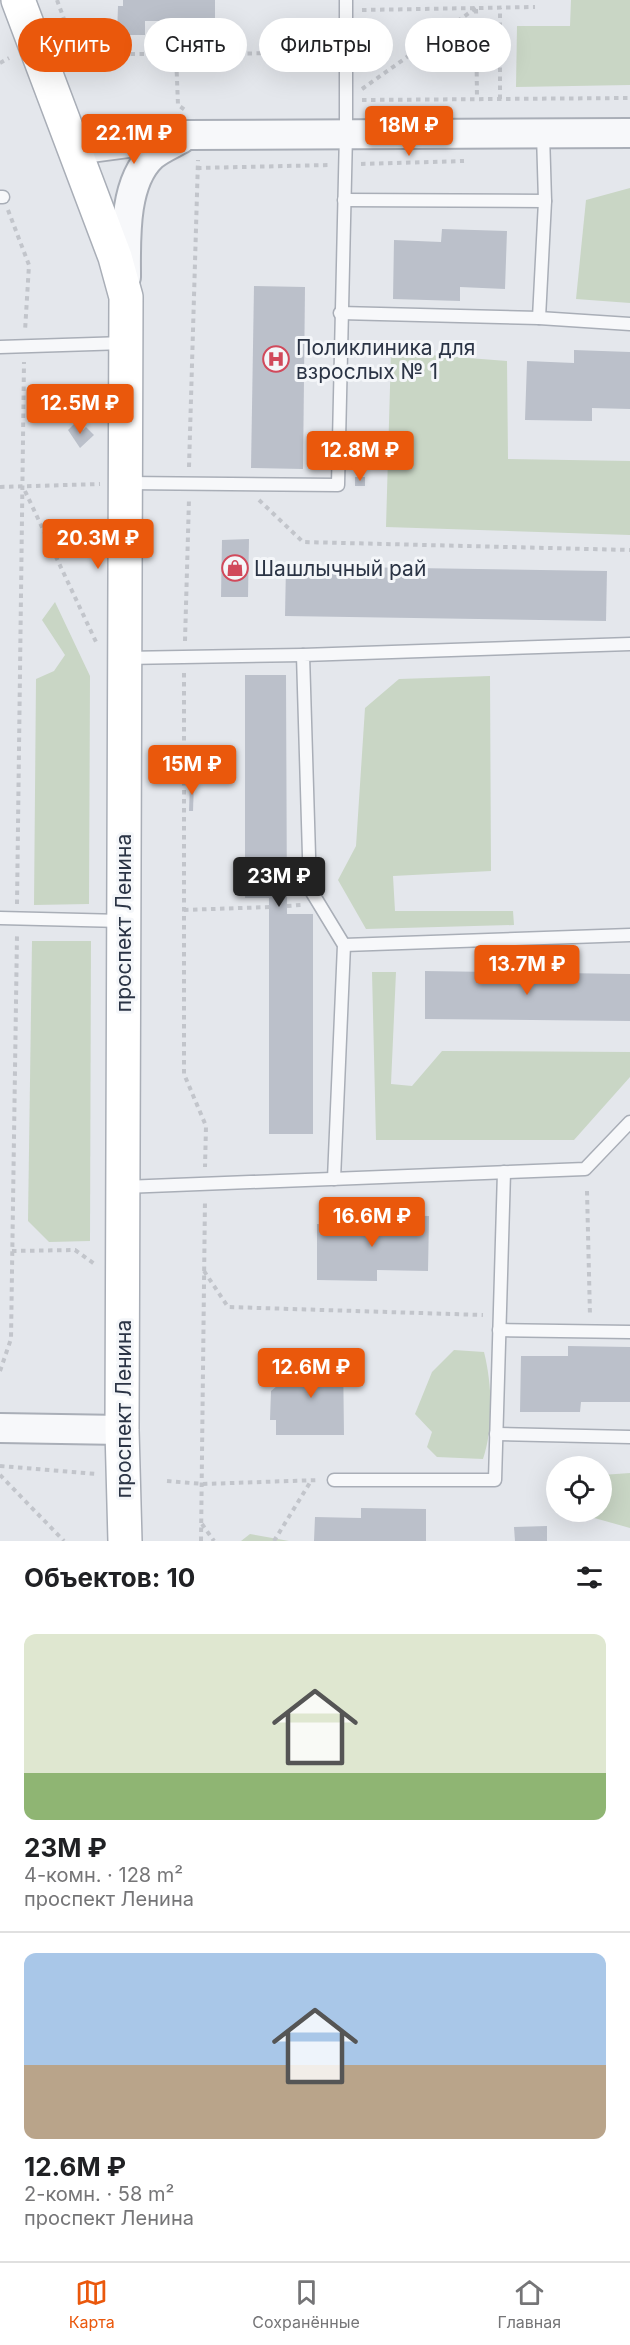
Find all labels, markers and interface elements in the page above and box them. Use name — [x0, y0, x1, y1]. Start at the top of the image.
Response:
chip: Купить — [18, 18, 132, 72]
chip: Снять — [144, 18, 247, 72]
chip: Фильтры — [259, 18, 393, 72]
chip: Новое — [405, 18, 511, 72]
pin: 18M ₽ — [367, 106, 451, 157]
text: 18M ₽ — [379, 113, 439, 137]
pin: 22.1M ₽ — [79, 114, 189, 165]
text: 22.1M ₽ — [96, 121, 172, 145]
place label: Поликлиника для взрослых № 1 — [296, 335, 475, 384]
hospital icon: Поликлиника для взрослых № 1 — [261, 344, 291, 374]
pin: 12.5M ₽ — [25, 384, 135, 435]
text: 12.5M ₽ — [41, 391, 119, 415]
pin: 12.8M ₽ — [305, 431, 415, 482]
text: 12.8M ₽ — [321, 438, 399, 462]
pin: 20.3M ₽ — [43, 519, 153, 570]
text: 20.3M ₽ — [57, 526, 139, 550]
shop icon: Шашлычный рай — [220, 553, 250, 583]
place label: Шашлычный рай — [254, 556, 426, 581]
pin: 15M ₽ — [150, 745, 234, 796]
text: 15M ₽ — [162, 752, 222, 776]
street label: проспект Ленина — [111, 834, 136, 1012]
pin: 23M ₽ — [237, 857, 321, 908]
text: 23M ₽ — [247, 864, 311, 888]
pin: 13.7M ₽ — [472, 945, 582, 996]
text: 13.7M ₽ — [488, 952, 566, 976]
pin: 16.6M ₽ — [317, 1197, 427, 1248]
text: 16.6M ₽ — [333, 1204, 411, 1228]
street label: проспект Ленина — [111, 1320, 136, 1498]
pin: 12.6M ₽ — [256, 1348, 366, 1399]
text: 12.6M ₽ — [272, 1355, 350, 1379]
map controls — [546, 1456, 612, 1522]
button: locate — [546, 1456, 612, 1522]
icon: filters — [573, 1561, 606, 1594]
text: Объектов: 10 — [24, 1562, 195, 1593]
icon: home — [261, 1673, 369, 1781]
text: 23M ₽ — [24, 1832, 107, 1863]
text: 4-комн. · 128 m² — [24, 1863, 183, 1887]
text: проспект Ленина — [24, 1887, 194, 1911]
icon: home — [261, 1992, 369, 2100]
text: 12.6M ₽ — [24, 2151, 126, 2182]
text: 2-комн. · 58 m² — [24, 2182, 174, 2206]
text: проспект Ленина — [24, 2206, 194, 2230]
tab: Карта — [69, 2276, 115, 2332]
tab: Сохранённые — [252, 2276, 360, 2332]
tab: Главная — [497, 2276, 561, 2332]

